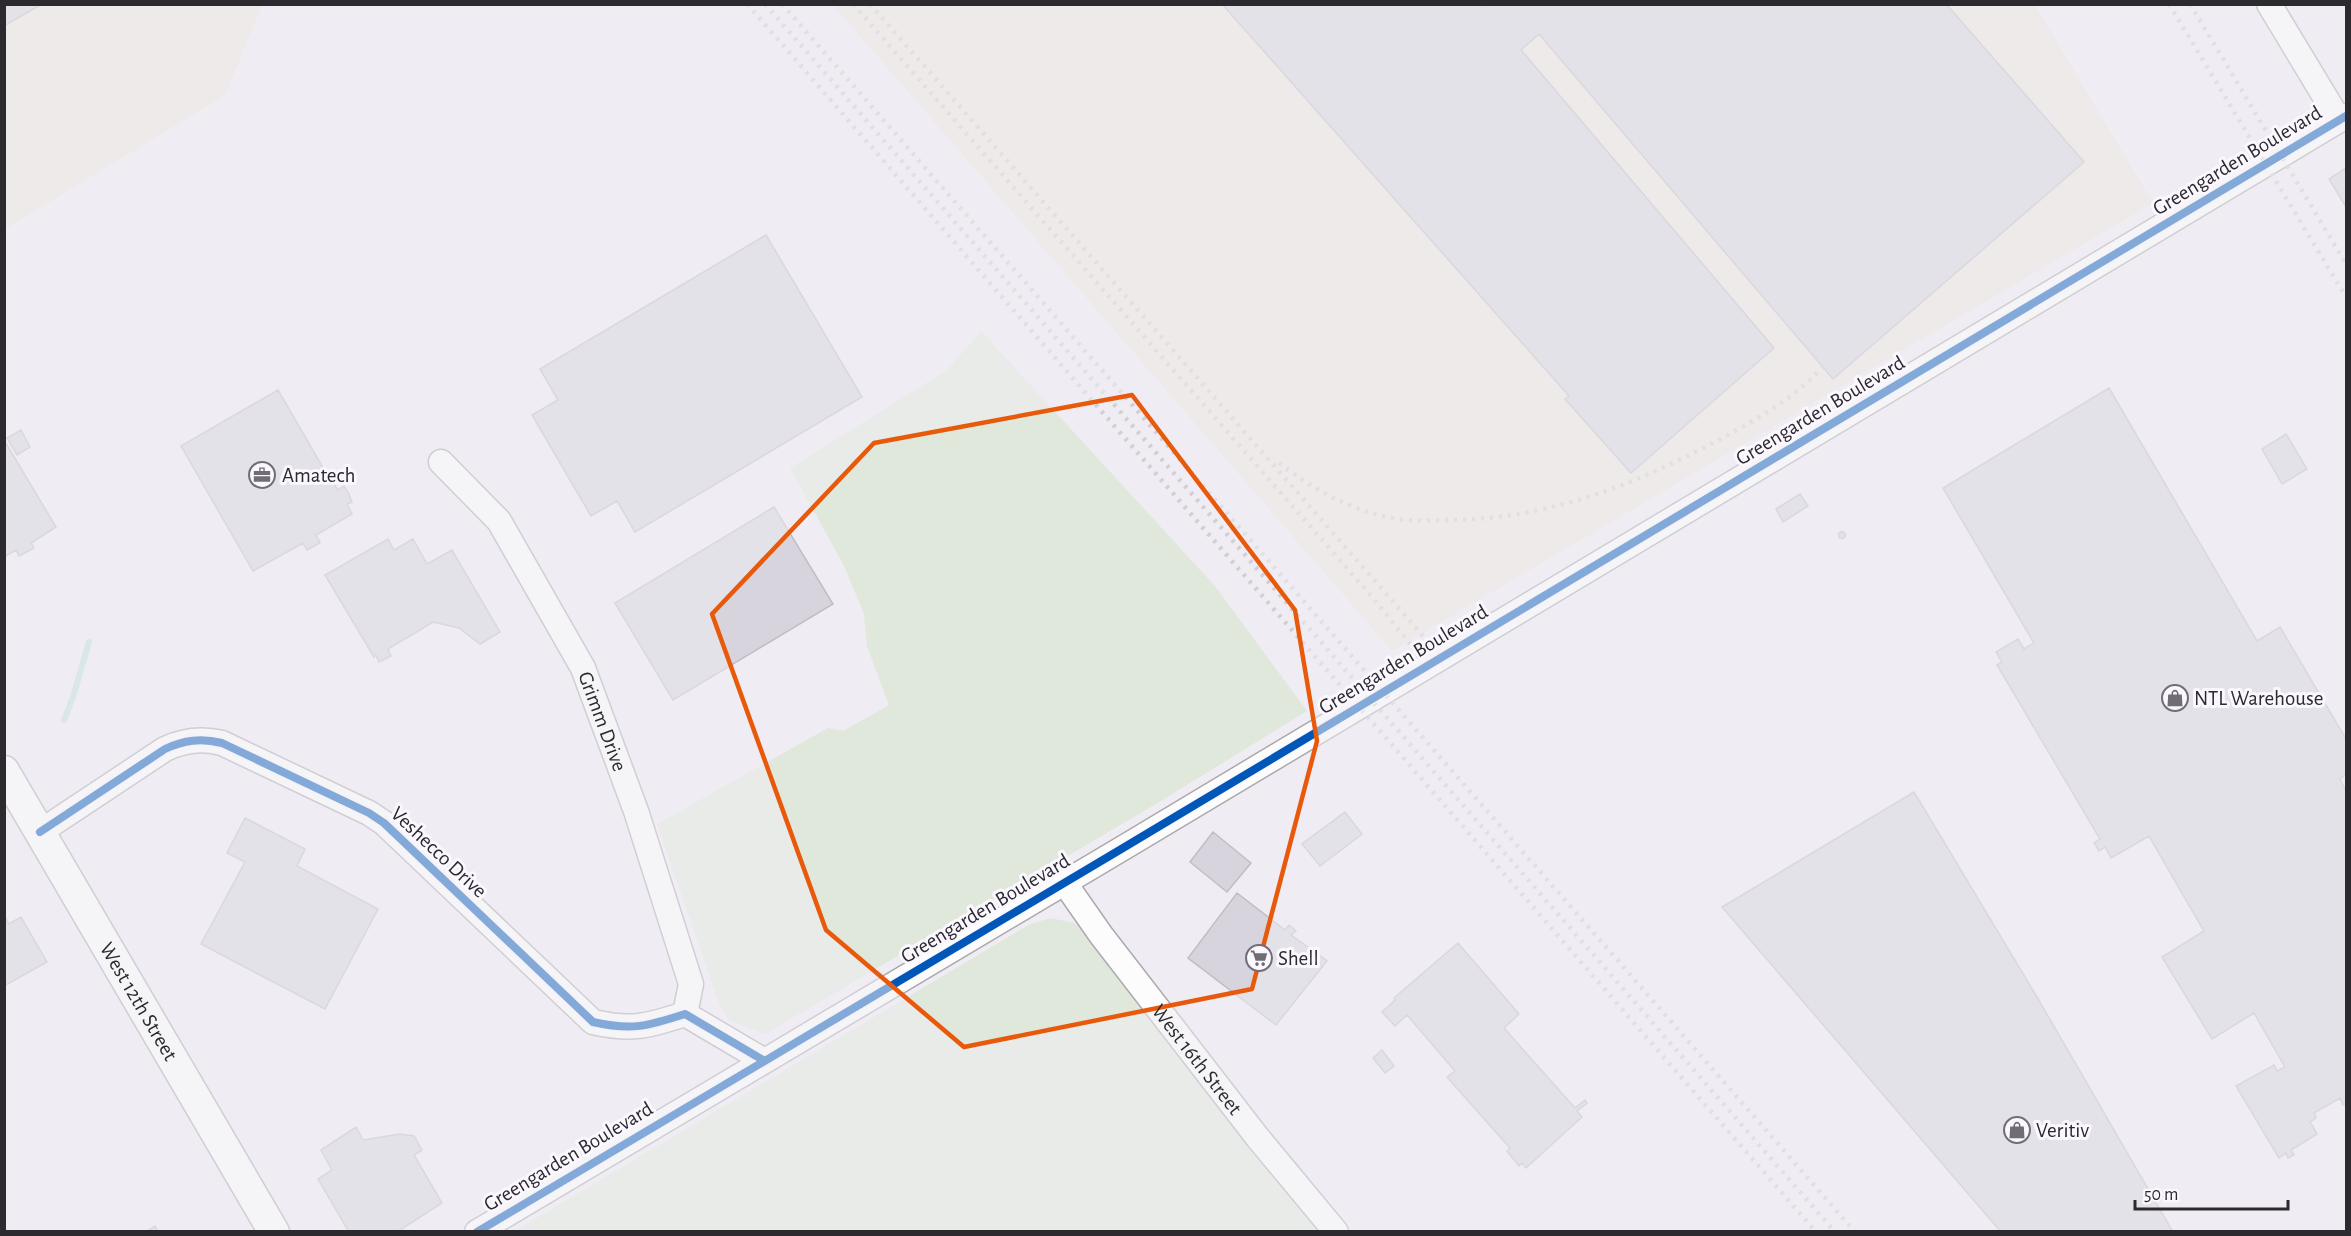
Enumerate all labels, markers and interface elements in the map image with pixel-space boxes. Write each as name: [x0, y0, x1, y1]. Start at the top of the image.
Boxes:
street label: Greengarden Boulevard: [2149, 102, 2325, 219]
street label: Greengarden Boulevard: [1732, 352, 1908, 469]
office icon: Amatech: [247, 460, 277, 490]
place label: Amatech: [282, 465, 356, 486]
street label: Greengarden Boulevard: [1315, 601, 1491, 718]
street label: Grimm Drive: [574, 669, 630, 774]
shop icon: NTL Warehouse: [2160, 683, 2190, 713]
place label: NTL Warehouse: [2194, 688, 2324, 709]
street label: Veshecco Drive: [387, 803, 491, 902]
street label: Greengarden Boulevard: [897, 850, 1073, 967]
street label: West 12th Street: [96, 939, 181, 1065]
supermarket icon: Shell: [1244, 943, 1274, 973]
place label: Shell: [1278, 948, 1319, 969]
street label: West 16th Street: [1148, 1001, 1246, 1119]
street label: Greengarden Boulevard: [480, 1098, 656, 1215]
shop icon: Veritiv: [2002, 1115, 2032, 1145]
place label: Veritiv: [2036, 1120, 2089, 1141]
scale bar: [2135, 1173, 2288, 1211]
text: 50 m: [2144, 1186, 2178, 1204]

